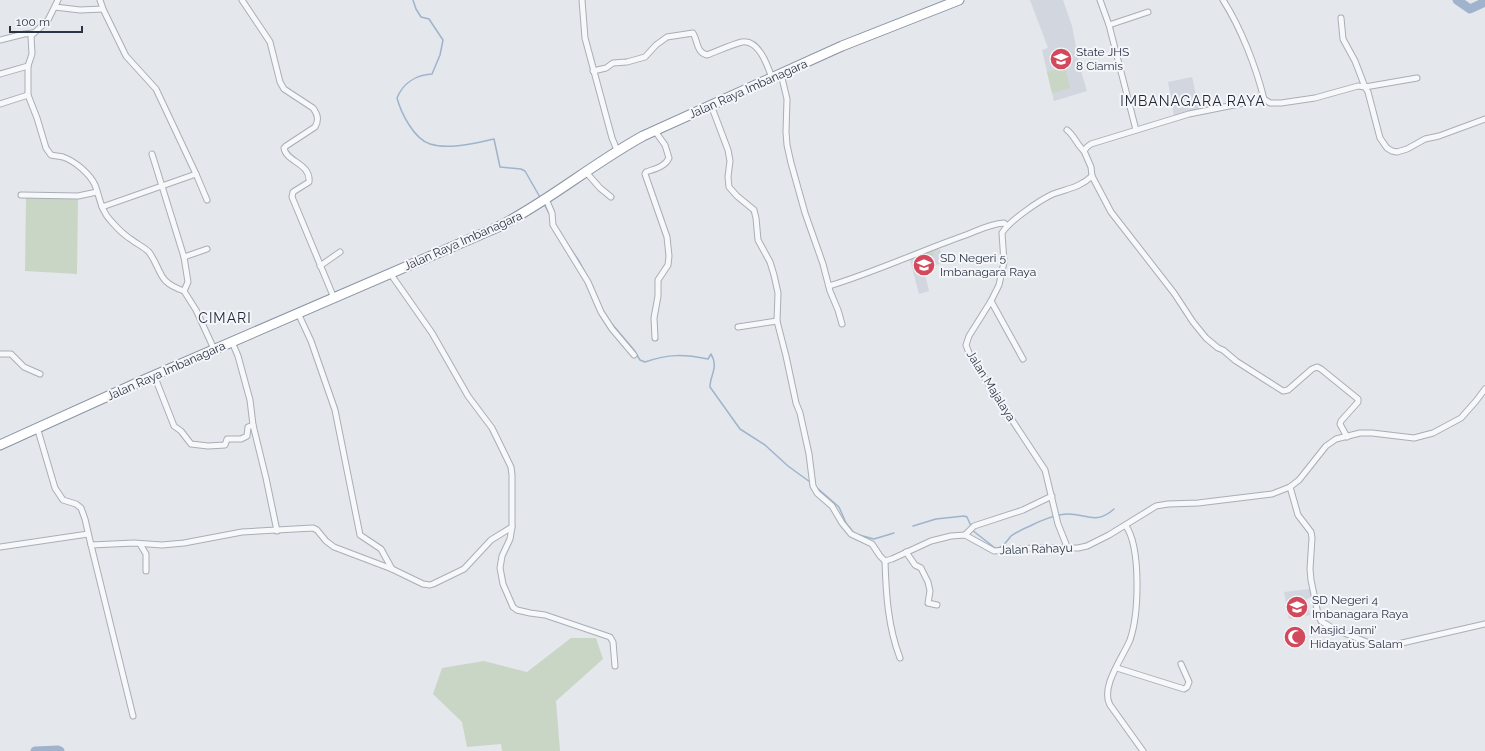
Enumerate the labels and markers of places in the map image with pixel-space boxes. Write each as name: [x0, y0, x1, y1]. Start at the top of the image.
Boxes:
place label: State JHS 8 Ciamis: [1076, 45, 1129, 73]
school or university icon: State JHS 8 Ciamis: [1048, 46, 1074, 72]
place label: SD Negeri 5 Imbanagara Raya: [940, 251, 1036, 279]
school or university icon: SD Negeri 5 Imbanagara Raya: [911, 252, 937, 278]
place label: SD Negeri 4 Imbanagara Raya: [1312, 593, 1408, 621]
school or university icon: SD Negeri 4 Imbanagara Raya: [1284, 594, 1310, 620]
place label: Masjid Jami' Hidayatus Salam: [1310, 623, 1403, 651]
mosque icon: Masjid Jami' Hidayatus Salam: [1282, 624, 1308, 650]

